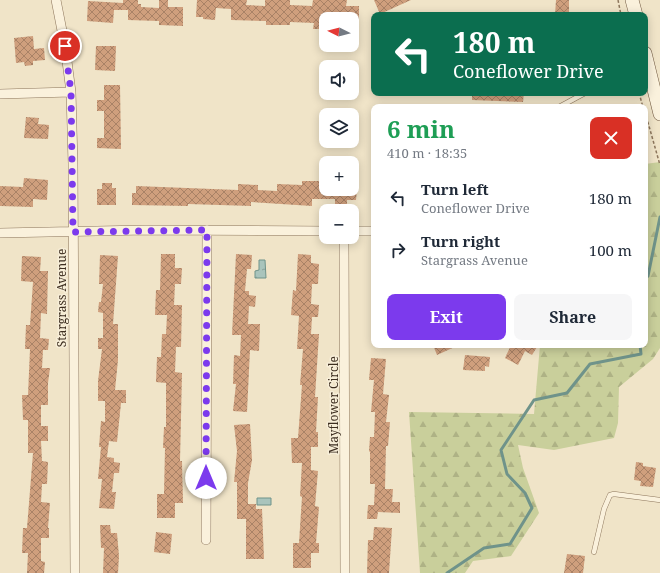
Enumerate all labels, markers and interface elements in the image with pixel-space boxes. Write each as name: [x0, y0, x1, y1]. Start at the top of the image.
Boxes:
north arrow: [319, 12, 359, 52]
map controls: [319, 12, 359, 244]
text: 180 m: [453, 23, 535, 61]
icon: left: [387, 28, 439, 80]
pin: [48, 29, 82, 63]
icon: arrive: [54, 35, 76, 57]
text: Coneflower Drive: [453, 59, 604, 83]
button: sound: [319, 60, 359, 100]
button: layers: [319, 108, 359, 148]
text: 6 min: [387, 112, 455, 145]
button: close: [590, 117, 632, 159]
text: 410 m · 18:35: [387, 144, 467, 162]
button: +: [319, 156, 359, 196]
text: Turn left: [421, 179, 489, 199]
icon: left: [387, 187, 409, 209]
text: 180 m: [589, 188, 632, 208]
text: Coneflower Drive: [421, 199, 530, 217]
button: −: [319, 204, 359, 244]
text: Turn right: [421, 231, 500, 251]
icon: right: [387, 239, 409, 261]
text: 100 m: [589, 240, 632, 260]
street label: Stargrass Avenue: [53, 249, 70, 347]
text: Stargrass Avenue: [421, 251, 528, 269]
button: Exit: [387, 294, 506, 340]
button: Share: [514, 294, 632, 340]
street label: Mayflower Circle: [325, 356, 342, 454]
position arrow: [185, 457, 227, 499]

